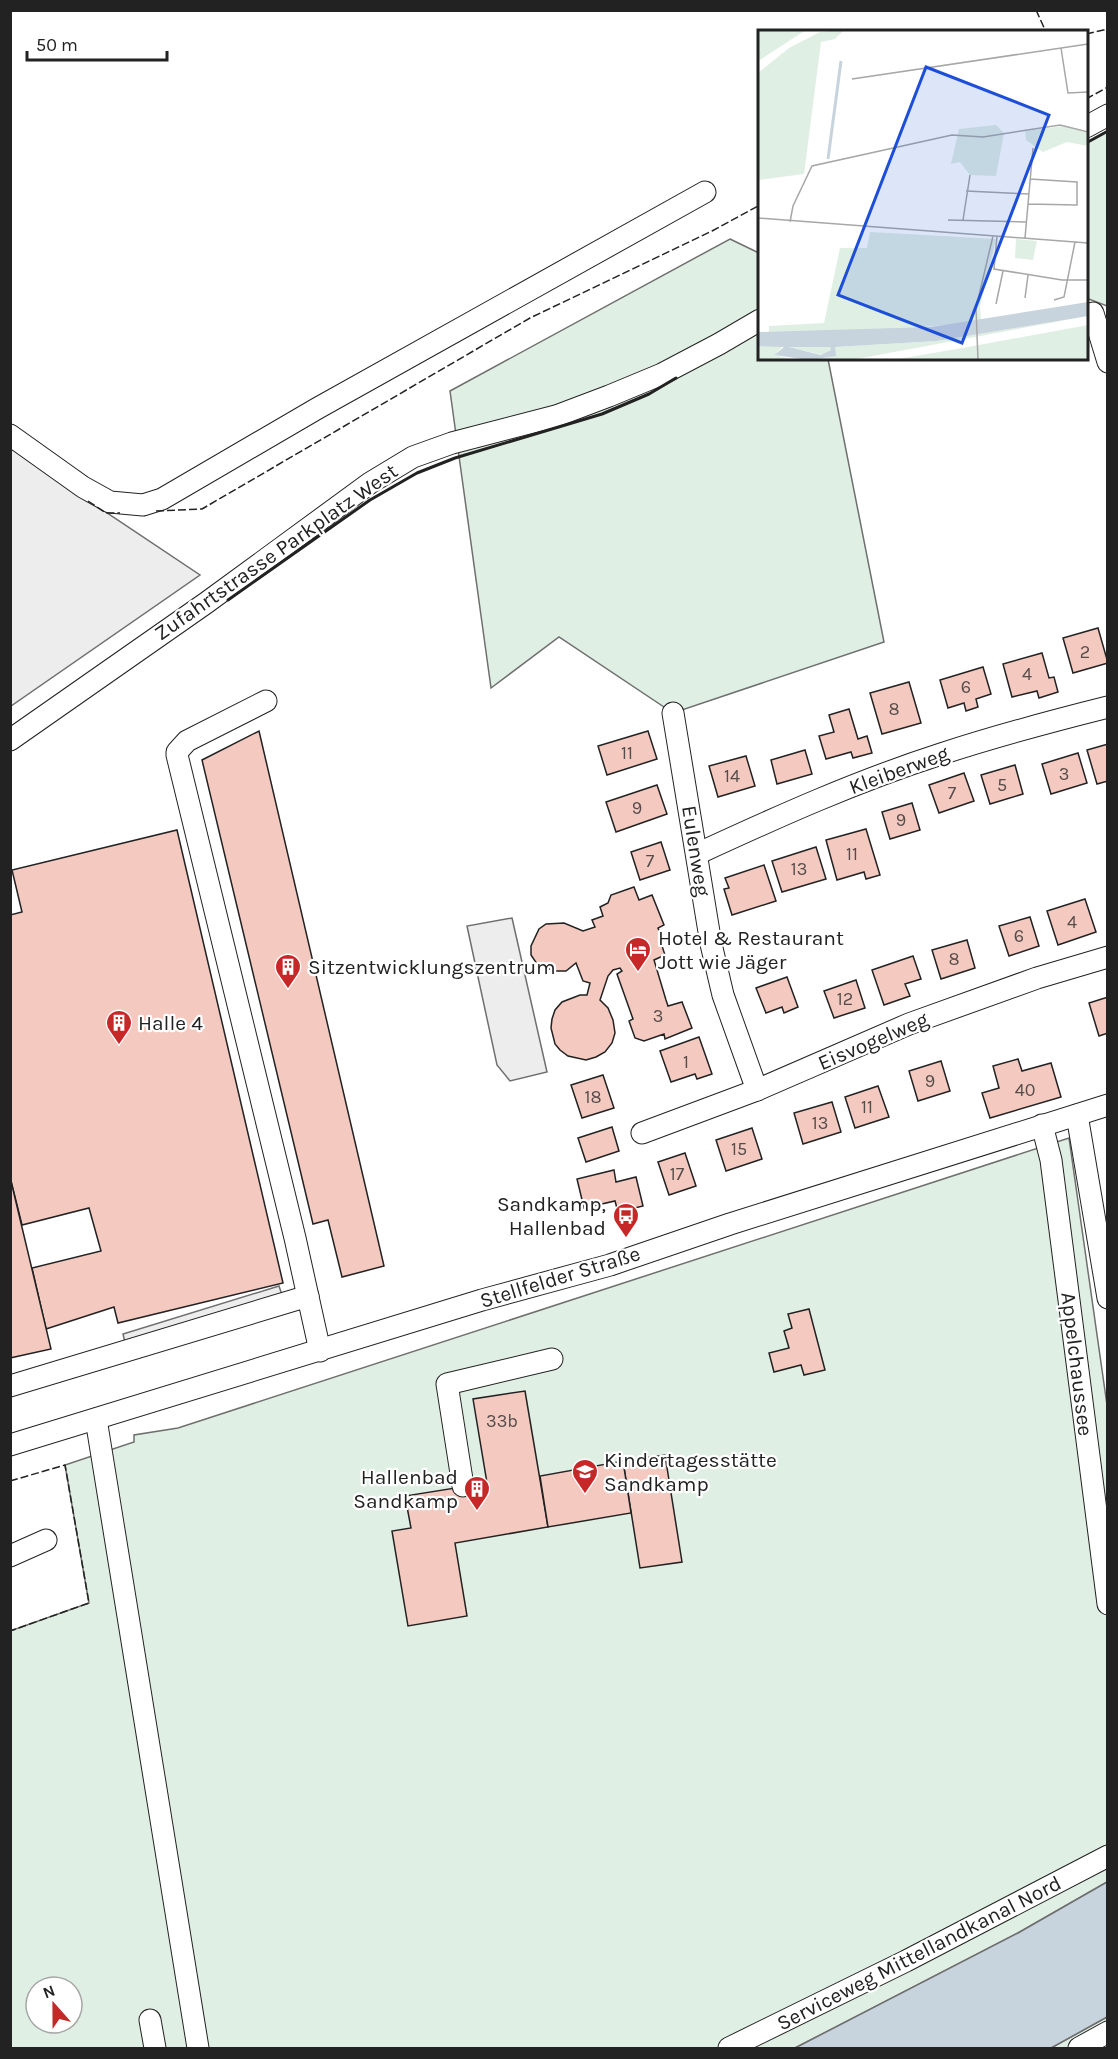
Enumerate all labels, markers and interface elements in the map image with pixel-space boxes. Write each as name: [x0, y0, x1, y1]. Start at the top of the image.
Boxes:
scale bar: [27, 24, 166, 62]
inset map: [758, 30, 1088, 360]
text: 50 m: [36, 34, 78, 56]
street label: Zufahrtstrasse Parkplatz West: [150, 459, 402, 645]
house number: 2: [1080, 641, 1090, 663]
house number: 4: [1022, 663, 1032, 685]
house number: 6: [961, 676, 971, 698]
house number: 8: [888, 698, 900, 720]
street label: Kleiberweg: [846, 741, 952, 799]
house number: 11: [621, 742, 633, 764]
house number: 3: [1059, 763, 1069, 785]
house number: 14: [724, 765, 740, 787]
house number: 5: [997, 774, 1007, 796]
house number: 7: [948, 782, 957, 804]
house number: 9: [632, 797, 642, 819]
street label: Eulenweg: [677, 804, 715, 898]
house number: 9: [896, 809, 906, 831]
house number: 11: [846, 843, 858, 865]
house number: 7: [646, 850, 655, 872]
house number: 13: [791, 858, 807, 880]
house number: 4: [1067, 911, 1077, 933]
house number: 6: [1014, 925, 1024, 947]
place label: Hotel & Restaurant Jott wie Jäger: [658, 926, 844, 974]
hotel icon: Hotel & Restaurant Jott wie Jäger: [623, 935, 653, 973]
house number: 8: [948, 948, 960, 970]
building icon: Sitzentwicklungszentrum: [273, 952, 303, 990]
place label: Sitzentwicklungszentrum: [308, 955, 556, 979]
house number: 12: [837, 988, 853, 1010]
house number: 3: [653, 1005, 663, 1027]
street label: Eisvogelweg: [814, 1007, 932, 1075]
building icon: Halle 4: [104, 1008, 134, 1046]
place label: Halle 4: [138, 1011, 203, 1035]
house number: 1: [683, 1051, 689, 1073]
house number: 9: [925, 1070, 935, 1092]
house number: 40: [1015, 1079, 1035, 1101]
house number: 18: [584, 1086, 602, 1108]
house number: 11: [861, 1096, 873, 1118]
house number: 13: [812, 1112, 828, 1134]
house number: 15: [731, 1138, 747, 1160]
house number: 17: [670, 1163, 685, 1185]
place label: Sandkamp, Hallenbad: [497, 1192, 606, 1240]
bus stop icon: Sandkamp, Hallenbad: [611, 1201, 641, 1239]
street label: Stellfelder Straße: [477, 1241, 643, 1313]
street label: Appelchaussee: [1056, 1291, 1098, 1437]
house number: 33b: [486, 1410, 518, 1432]
place label: Kindertagesstätte Sandkamp: [604, 1448, 777, 1496]
school or university icon: Kindertagesstätte Sandkamp: [570, 1457, 600, 1495]
place label: Hallenbad Sandkamp: [353, 1465, 458, 1513]
building icon: Hallenbad Sandkamp: [462, 1474, 492, 1512]
street label: Serviceweg Mittellandkanal Nord: [773, 1871, 1065, 2035]
north arrow: [24, 1975, 84, 2035]
text: N: [40, 1981, 58, 2002]

